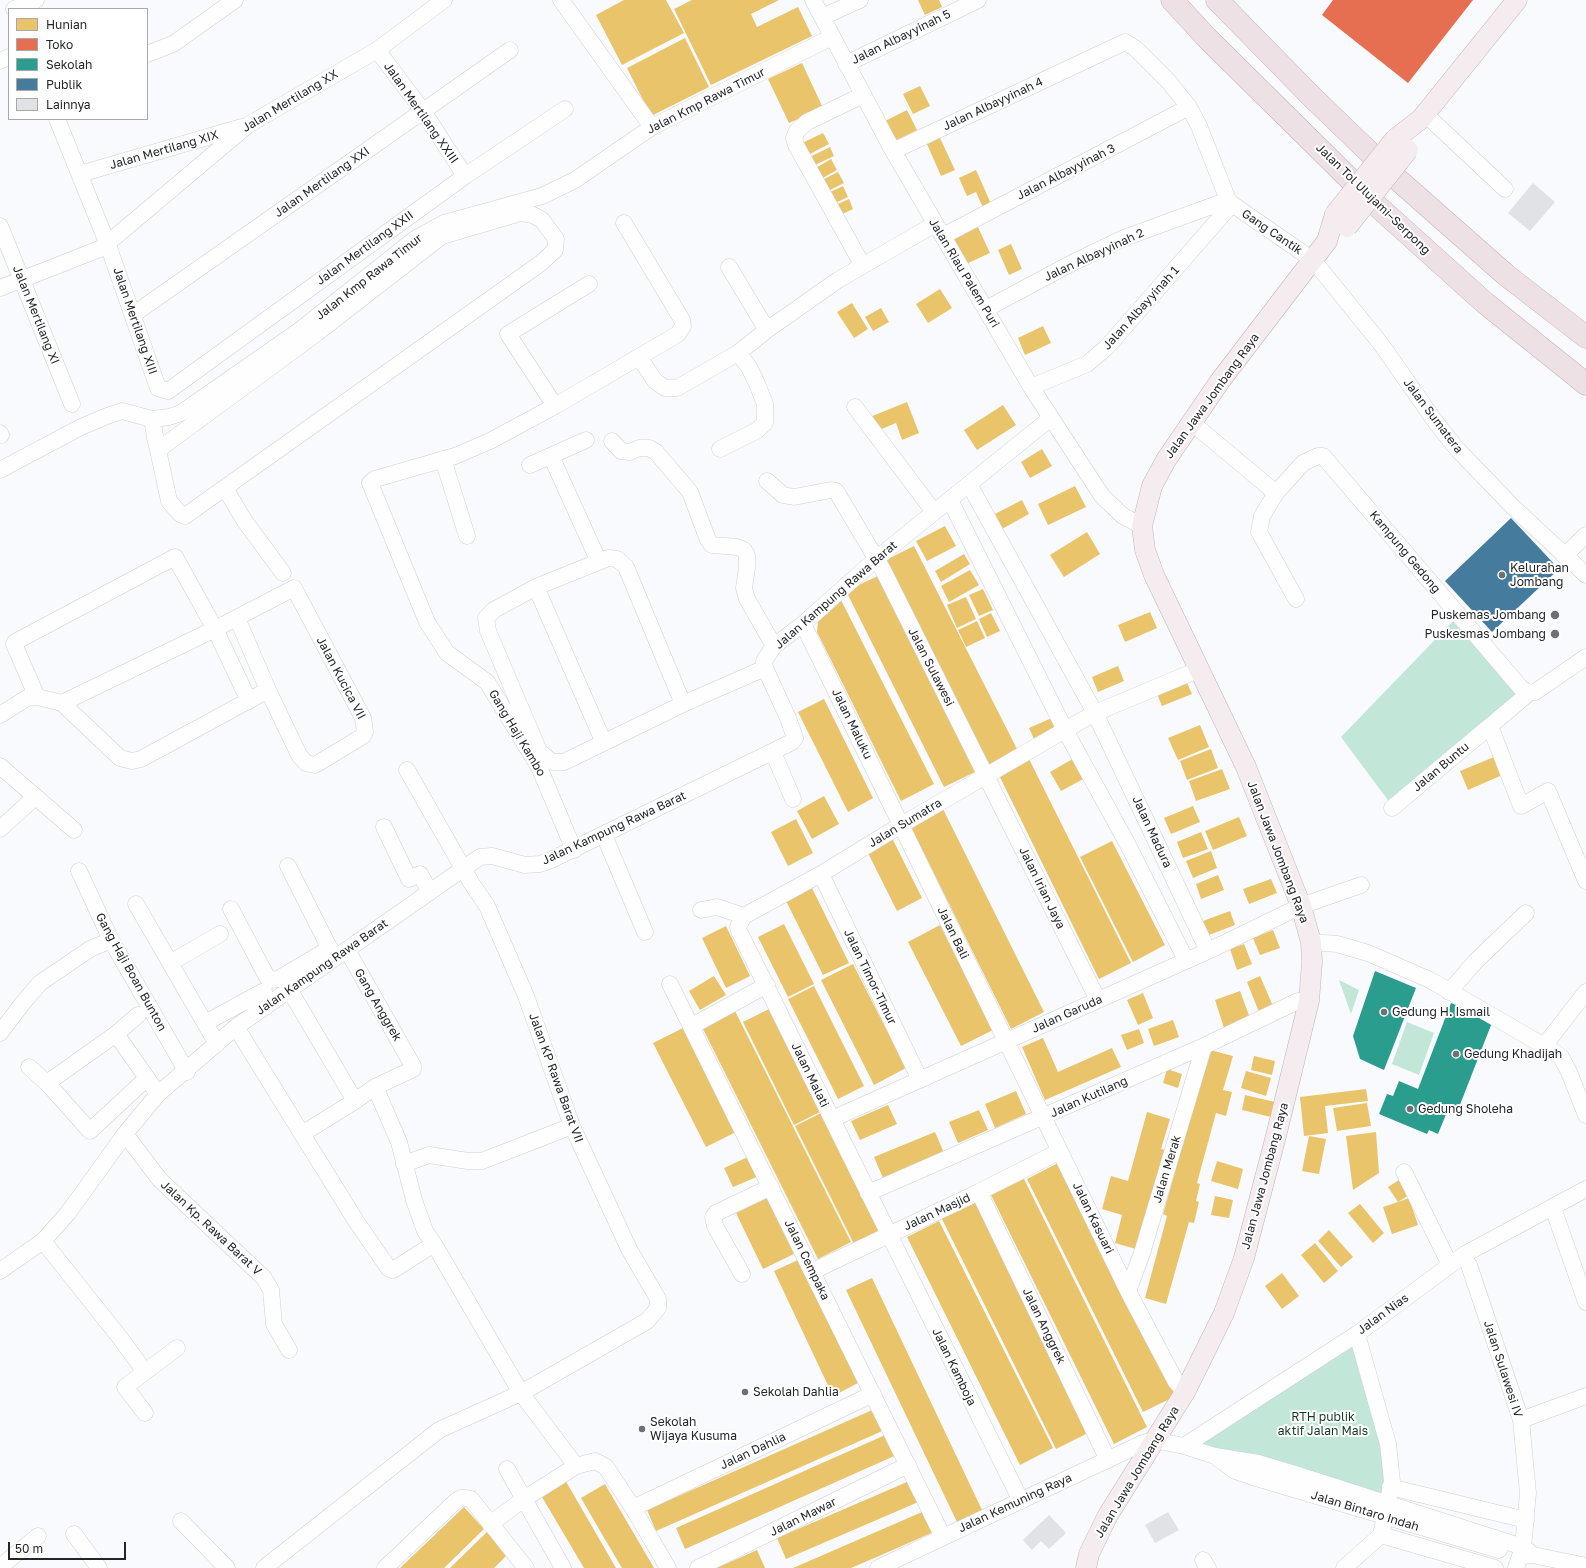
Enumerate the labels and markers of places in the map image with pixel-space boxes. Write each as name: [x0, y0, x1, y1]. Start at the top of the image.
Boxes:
place label: Kelurahan Jombang: [1510, 561, 1569, 589]
marker: Kelurahan Jombang: [1497, 570, 1507, 580]
place label: Puskemas Jombang: [1431, 608, 1546, 622]
marker: Puskemas Jombang: [1549, 609, 1561, 621]
place label: Puskesmas Jombang: [1425, 627, 1546, 641]
marker: Puskesmas Jombang: [1549, 628, 1561, 640]
place label: Gedung H. Ismail: [1392, 1005, 1490, 1019]
marker: Gedung H. Ismail: [1379, 1007, 1389, 1017]
place label: Gedung Khadijah: [1464, 1047, 1562, 1061]
marker: Gedung Khadijah: [1451, 1049, 1461, 1059]
place label: Gedung Sholeha: [1418, 1102, 1513, 1116]
marker: Gedung Sholeha: [1405, 1104, 1415, 1114]
place label: Sekolah Dahlia: [753, 1385, 839, 1399]
marker: Sekolah Dahlia: [740, 1387, 750, 1397]
place label: Sekolah Wijaya Kusuma: [650, 1415, 737, 1443]
marker: Sekolah Wijaya Kusuma: [637, 1424, 647, 1434]

